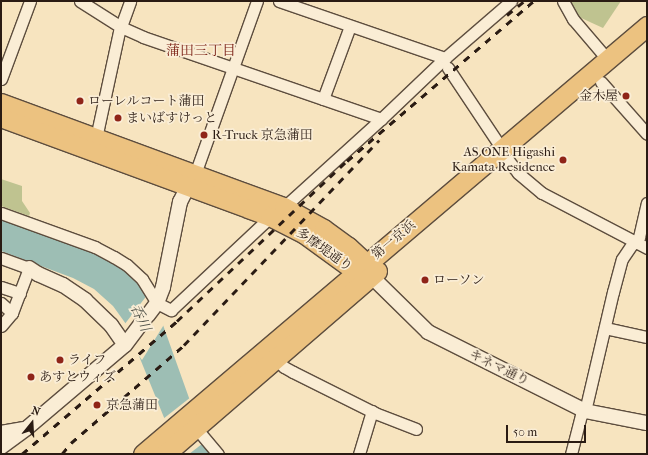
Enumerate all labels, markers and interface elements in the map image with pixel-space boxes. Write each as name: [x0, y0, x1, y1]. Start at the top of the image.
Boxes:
district label: 蒲田三丁目: [166, 43, 236, 59]
place label: 金木屋: [579, 88, 618, 104]
marker: 金木屋: [621, 91, 631, 101]
place label: ローレルコート蒲田: [88, 93, 205, 109]
marker: ローレルコート蒲田: [75, 96, 85, 106]
place label: まいばすけっと: [126, 110, 217, 126]
marker: まいばすけっと: [113, 113, 123, 123]
place label: R-Truck 京急蒲田: [212, 127, 313, 143]
marker: R-Truck 京急蒲田: [199, 130, 209, 140]
place label: AS ONE Higashi Kamata Residence: [452, 145, 555, 176]
marker: AS ONE Higashi Kamata Residence: [558, 155, 568, 165]
street label: 第一京浜: [369, 217, 419, 263]
street label: 多摩堤通り: [293, 225, 355, 275]
place label: ローソン: [433, 272, 485, 288]
marker: ローソン: [420, 275, 430, 285]
water label: 呑川: [126, 302, 154, 334]
street label: キネマ通り: [466, 347, 532, 389]
place label: ライフ: [68, 352, 107, 368]
marker: ライフ: [55, 355, 65, 365]
place label: あすとウィズ: [39, 369, 117, 385]
marker: あすとウィズ: [26, 372, 36, 382]
place label: 京急蒲田: [106, 397, 158, 413]
marker: 京急蒲田: [91, 399, 103, 411]
north arrow: [12, 403, 52, 443]
text: N: [30, 404, 42, 419]
scale bar: [508, 417, 588, 443]
text: 50 m: [513, 425, 537, 439]

